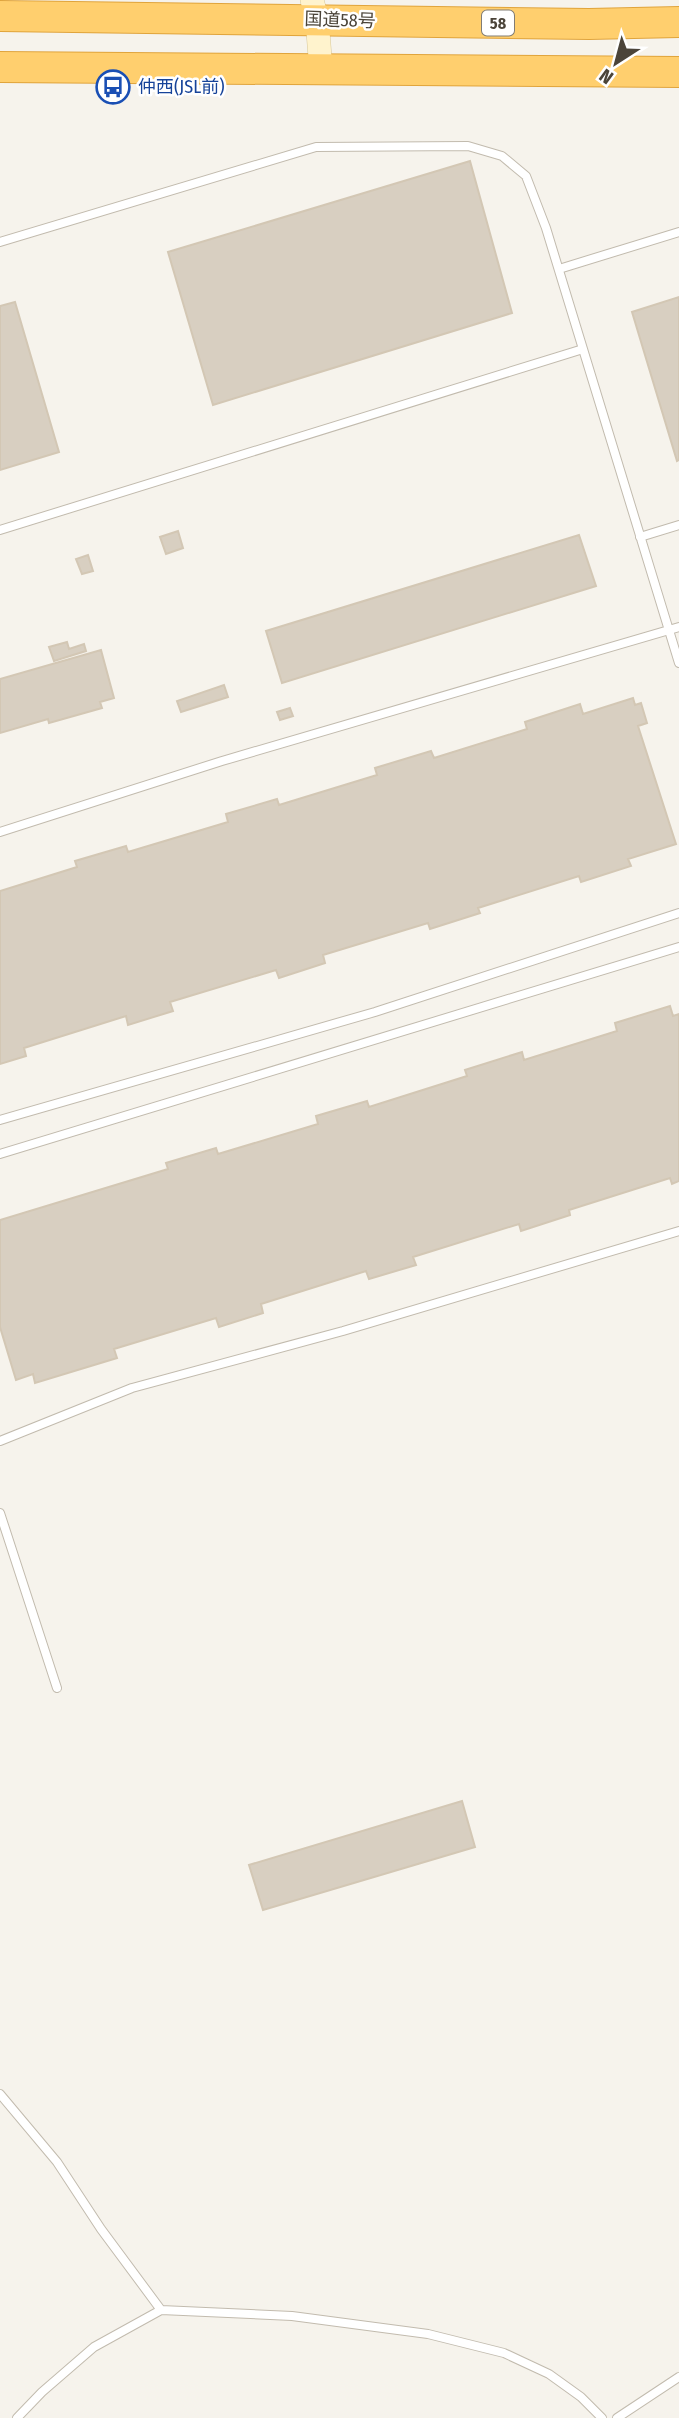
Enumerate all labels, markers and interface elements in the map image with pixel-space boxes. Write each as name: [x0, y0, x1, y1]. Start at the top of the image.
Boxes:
street label: 国道58号: [304, 8, 376, 32]
road number: 58: [482, 10, 514, 36]
north arrow: [581, 28, 651, 98]
text: N: [595, 64, 618, 89]
bus stop icon: 仲西(JSL前): [94, 68, 132, 106]
place label: 仲西(JSL前): [138, 76, 224, 98]

